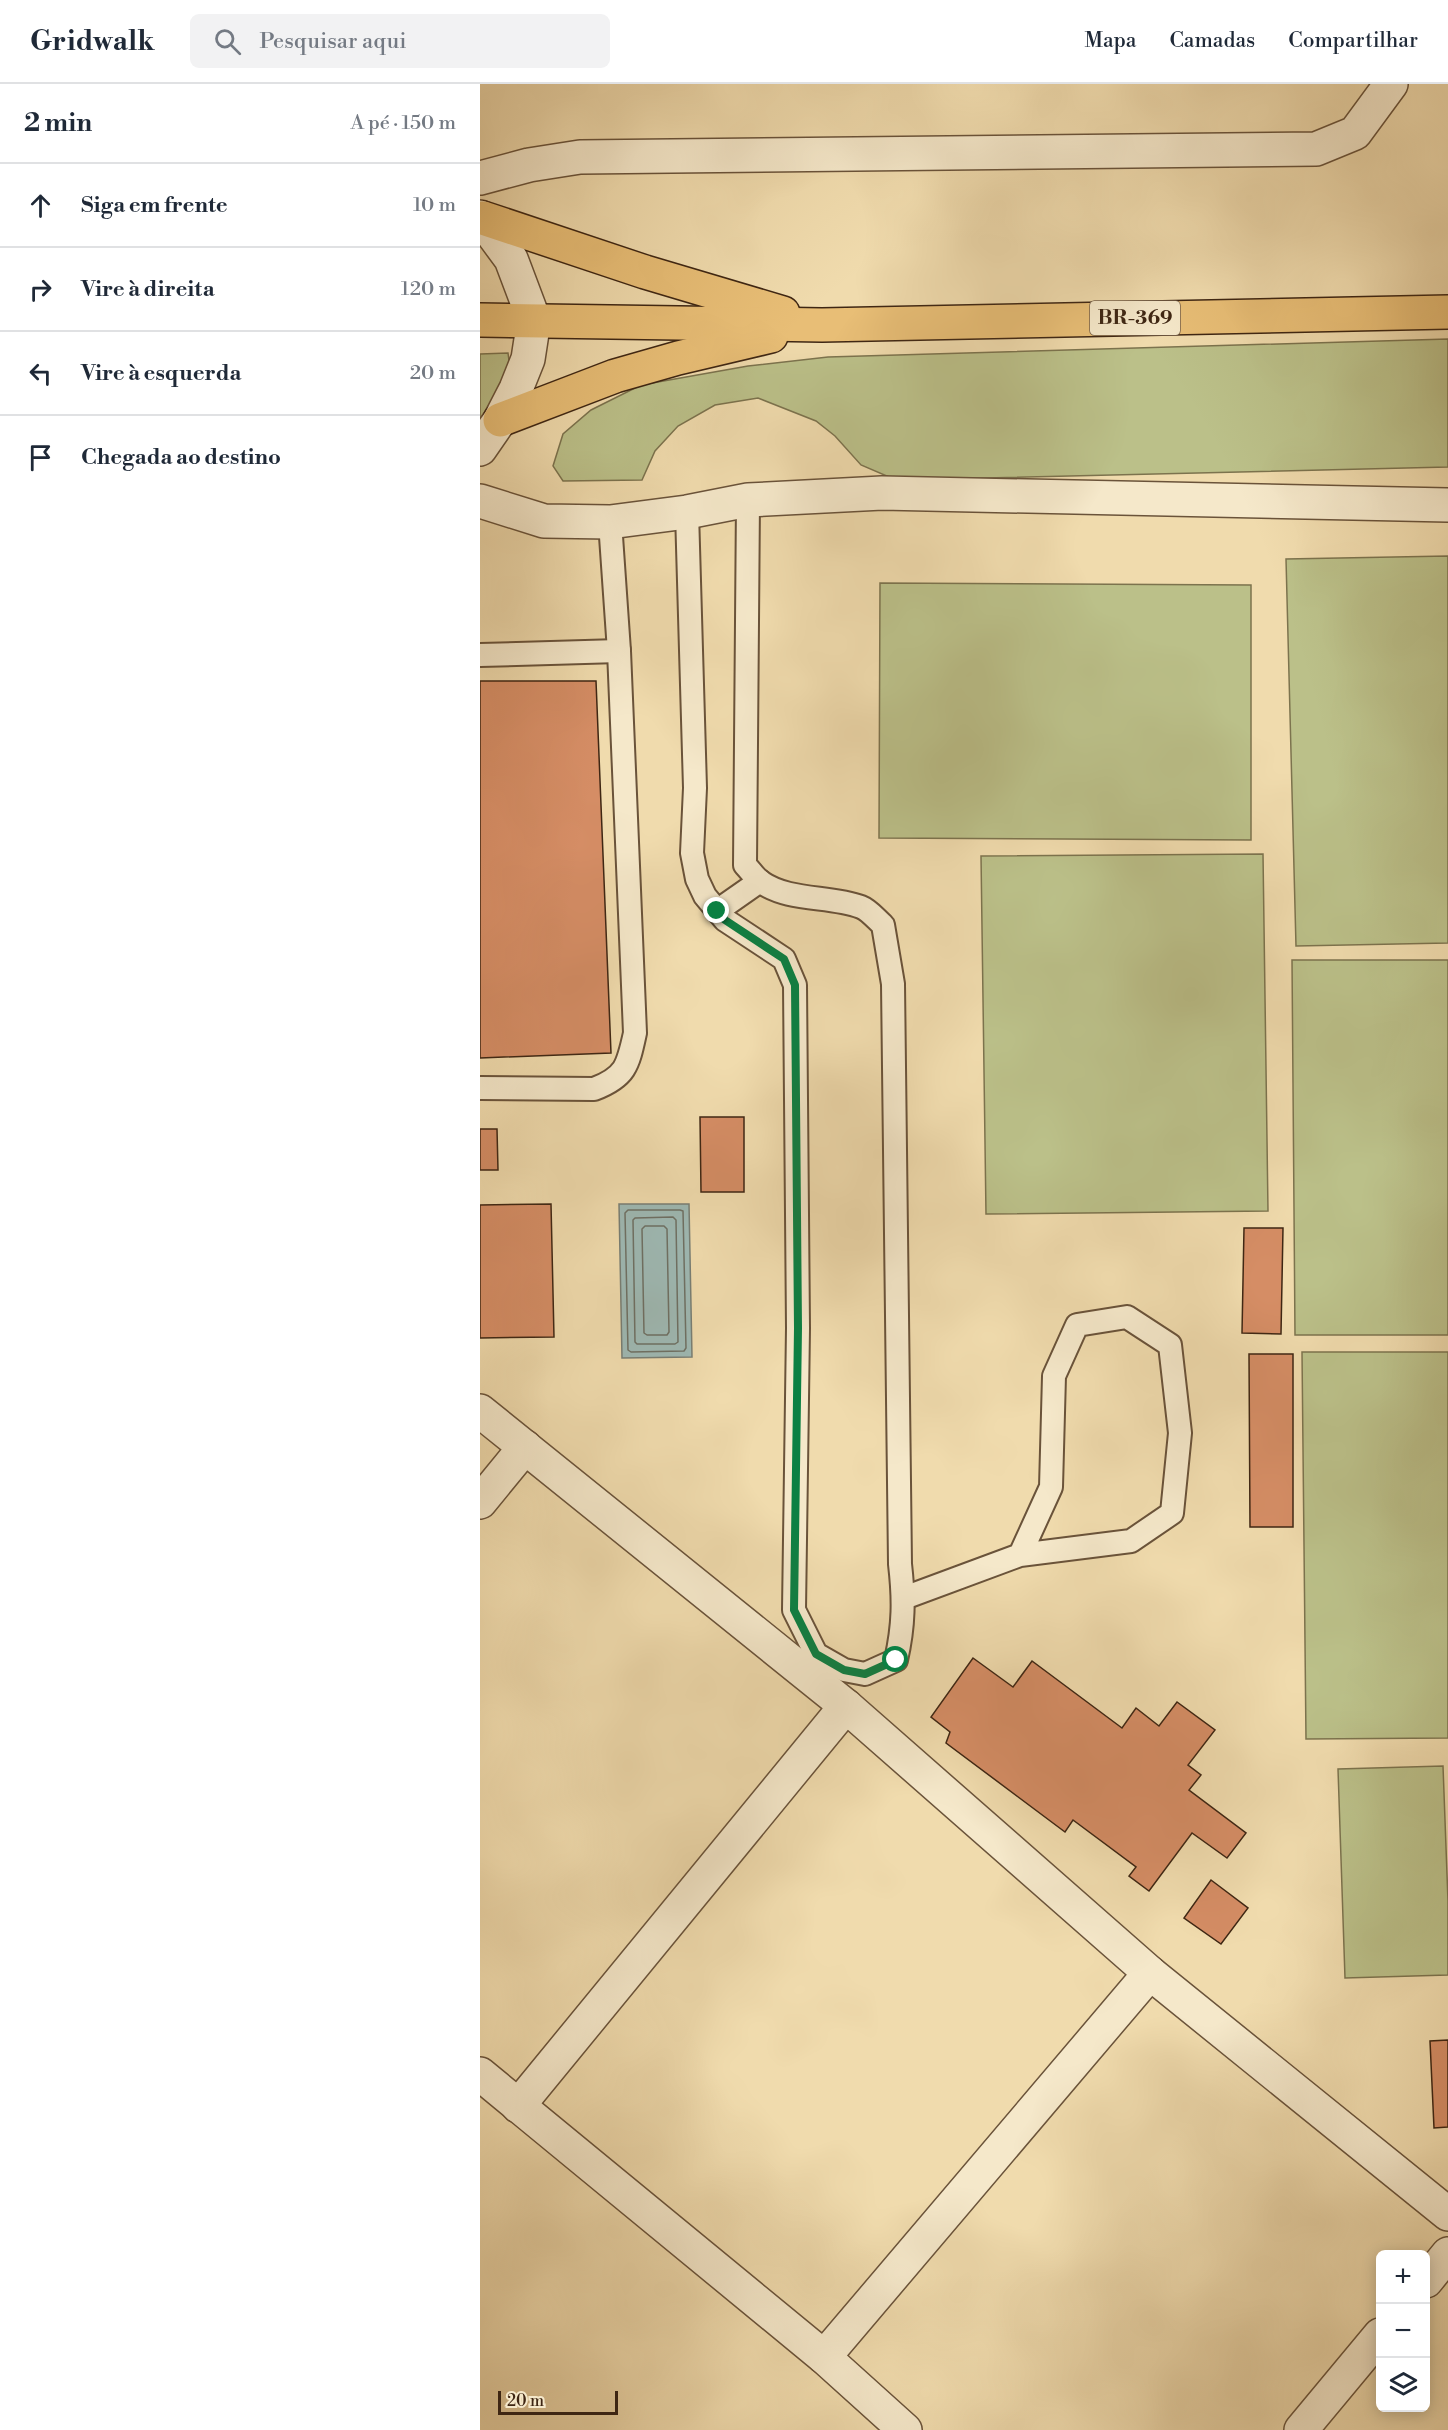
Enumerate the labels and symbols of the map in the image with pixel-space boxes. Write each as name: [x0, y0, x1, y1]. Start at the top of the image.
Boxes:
road number: BR-369: [1090, 301, 1180, 335]
route end: [703, 897, 729, 923]
route start: [882, 1646, 908, 1672]
scale bar: [498, 2388, 618, 2416]

